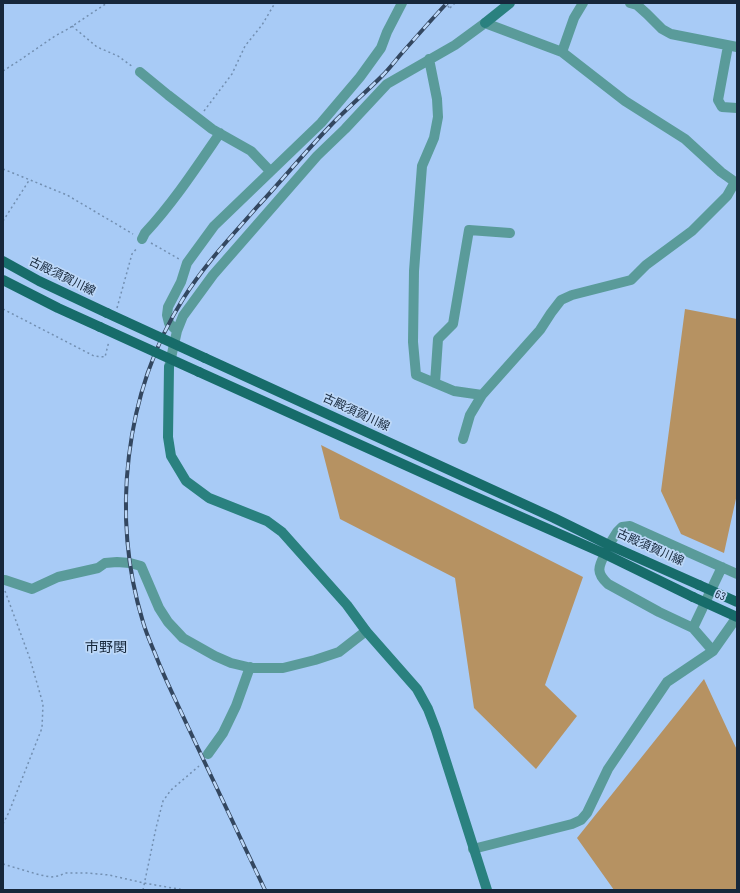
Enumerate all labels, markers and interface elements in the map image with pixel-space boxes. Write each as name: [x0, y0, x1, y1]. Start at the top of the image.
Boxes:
street label: 古殿須賀川線: [26, 255, 98, 299]
street label: 古殿須賀川線: [320, 391, 392, 435]
street label: 古殿須賀川線: [614, 527, 686, 569]
street label: 63: [712, 587, 728, 605]
district label: 市野関: [85, 640, 127, 656]

